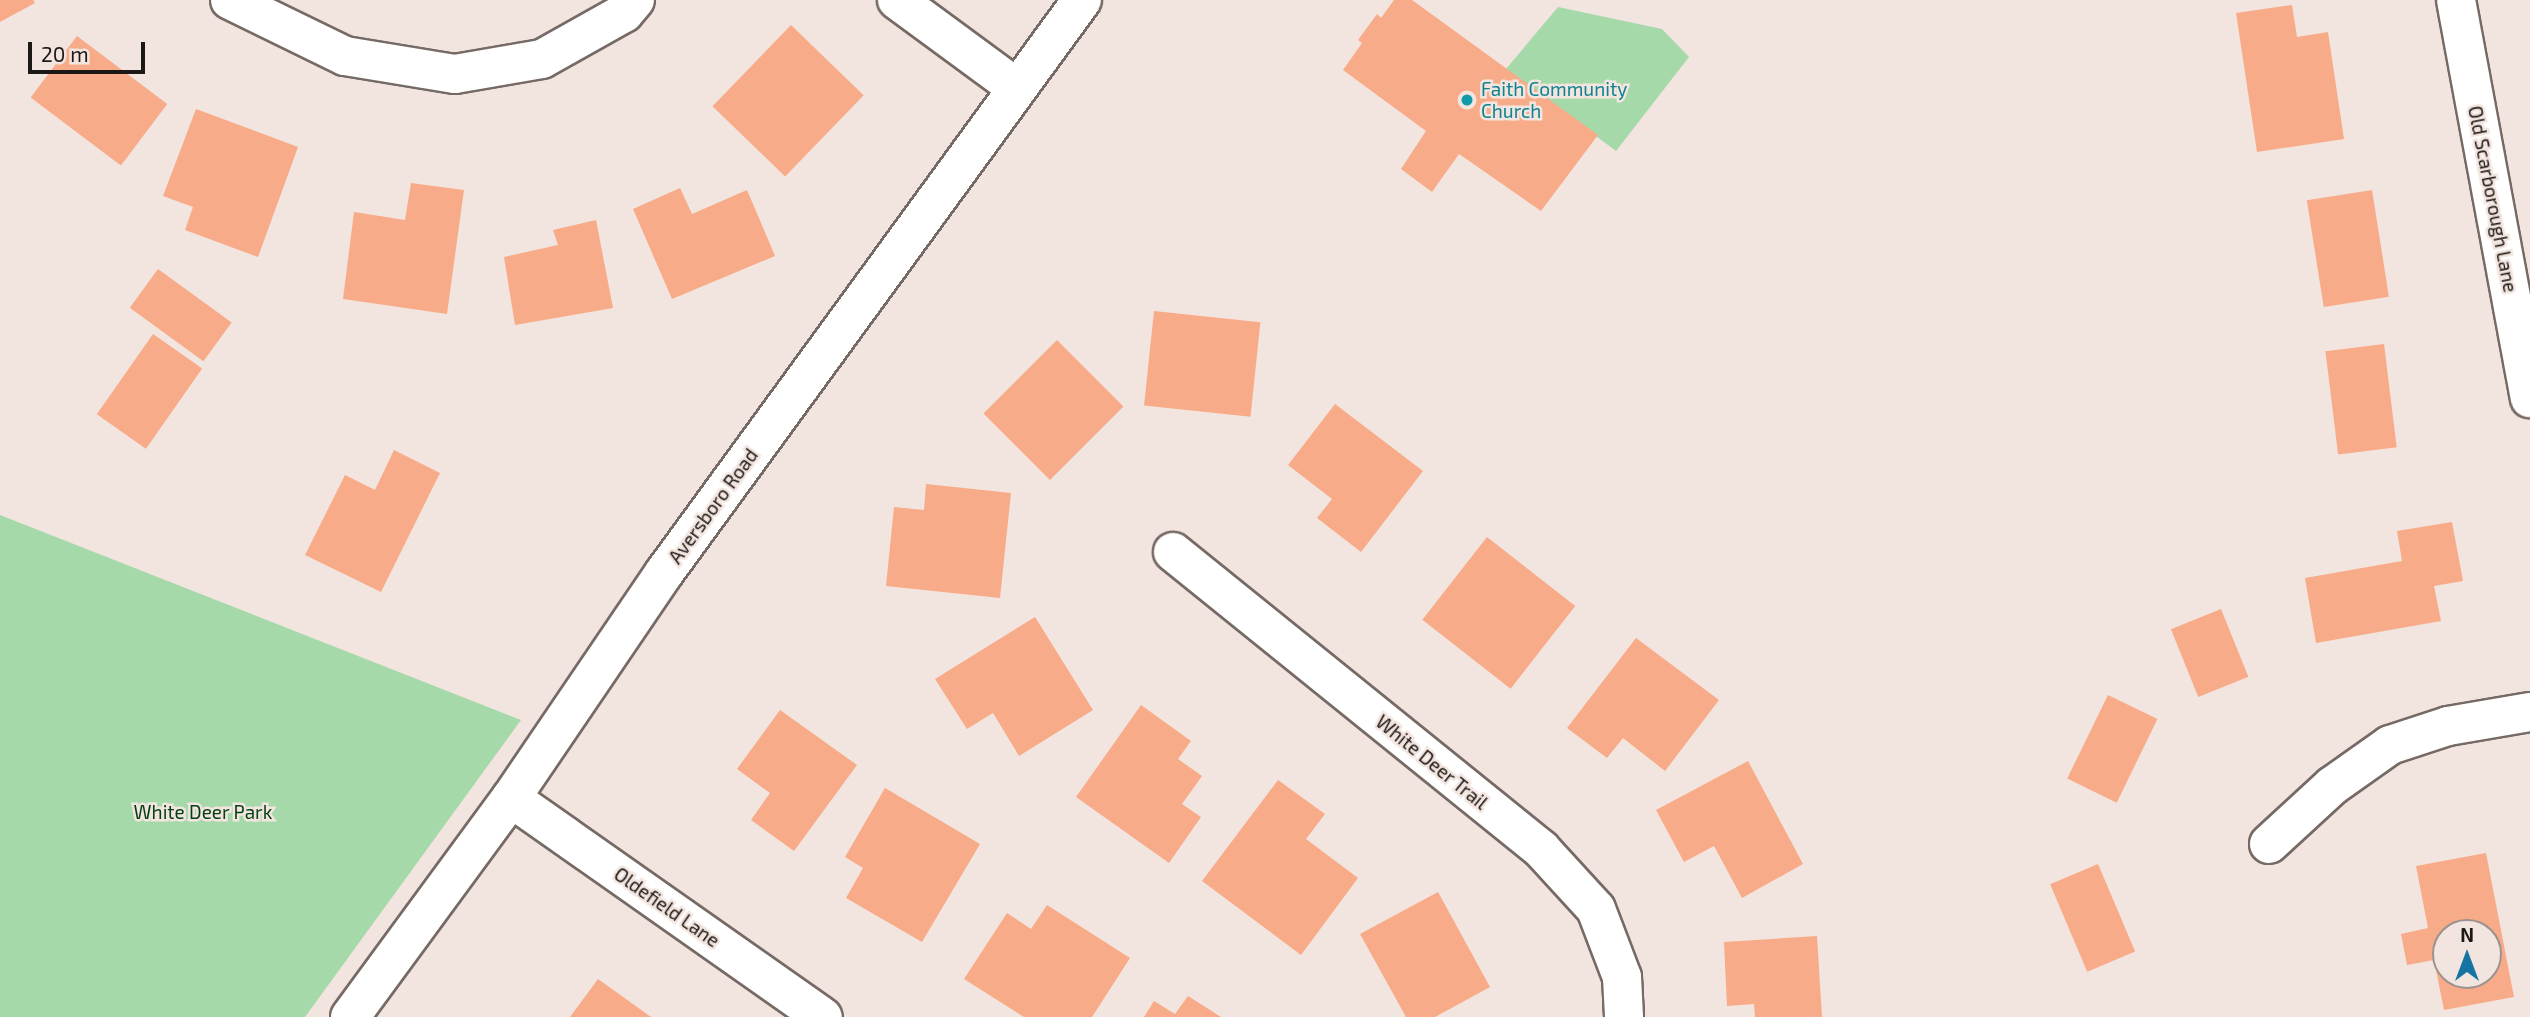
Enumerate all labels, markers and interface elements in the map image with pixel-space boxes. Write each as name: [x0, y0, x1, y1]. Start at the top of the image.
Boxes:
scale bar: [32, 28, 149, 72]
text: 20 m: [41, 41, 89, 66]
place label: Faith Community Church: [1481, 78, 1627, 122]
marker: Faith Community Church: [1459, 92, 1475, 108]
street label: Old Scarborough Lane: [2464, 104, 2522, 294]
street label: Aversboro Road: [664, 444, 762, 568]
street label: White Deer Trail: [1371, 710, 1493, 814]
park label: White Deer Park: [133, 801, 273, 823]
street label: Oldefield Lane: [610, 862, 724, 952]
north arrow: [2432, 919, 2502, 989]
text: N: [2460, 923, 2474, 946]

